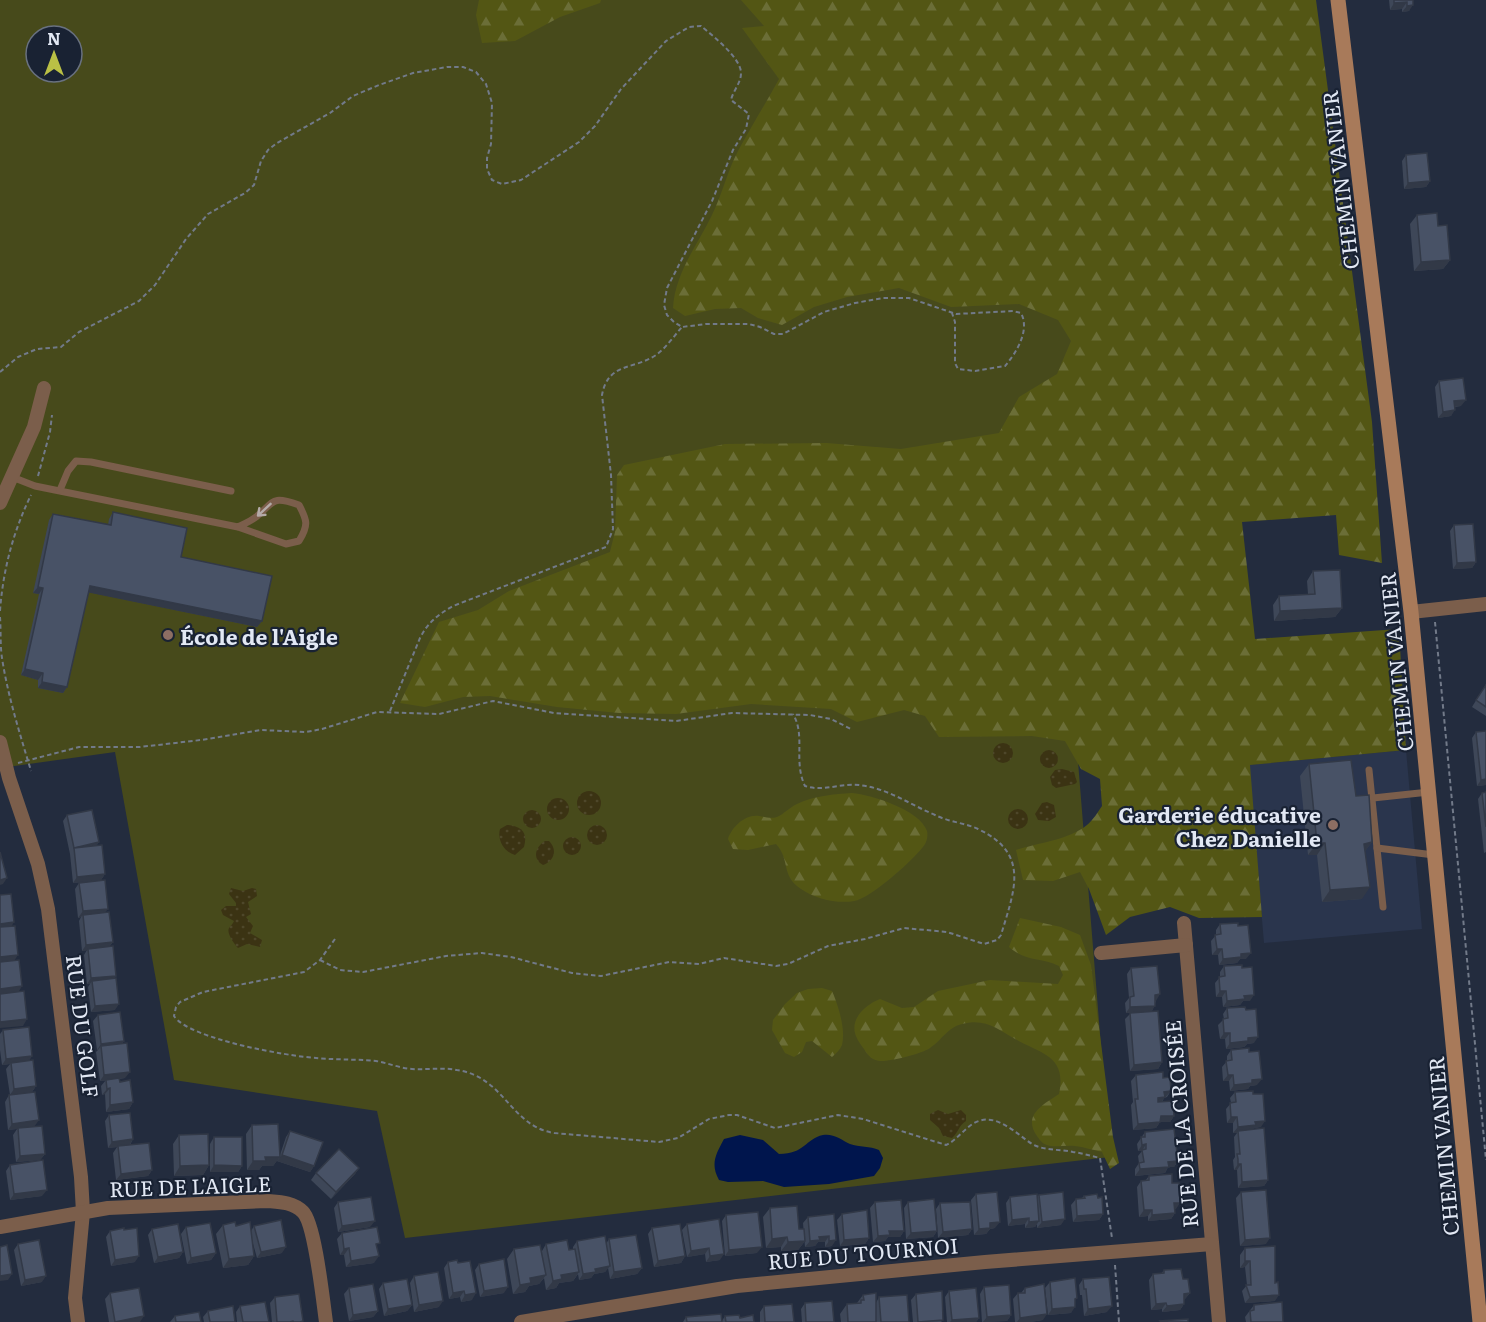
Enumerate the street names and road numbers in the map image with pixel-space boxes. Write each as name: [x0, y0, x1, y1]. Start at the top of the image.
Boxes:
street label: CHEMIN VANIER: [1313, 89, 1365, 271]
street label: CHEMIN VANIER: [1370, 571, 1420, 753]
street label: RUE DU GOLF: [60, 953, 108, 1099]
street label: RUE DE LA CROISÉE: [1155, 1019, 1205, 1229]
street label: CHEMIN VANIER: [1419, 1055, 1465, 1237]
street label: RUE DE L'AIGLE: [109, 1167, 271, 1203]
street label: RUE DU TOURNOI: [766, 1228, 960, 1276]

